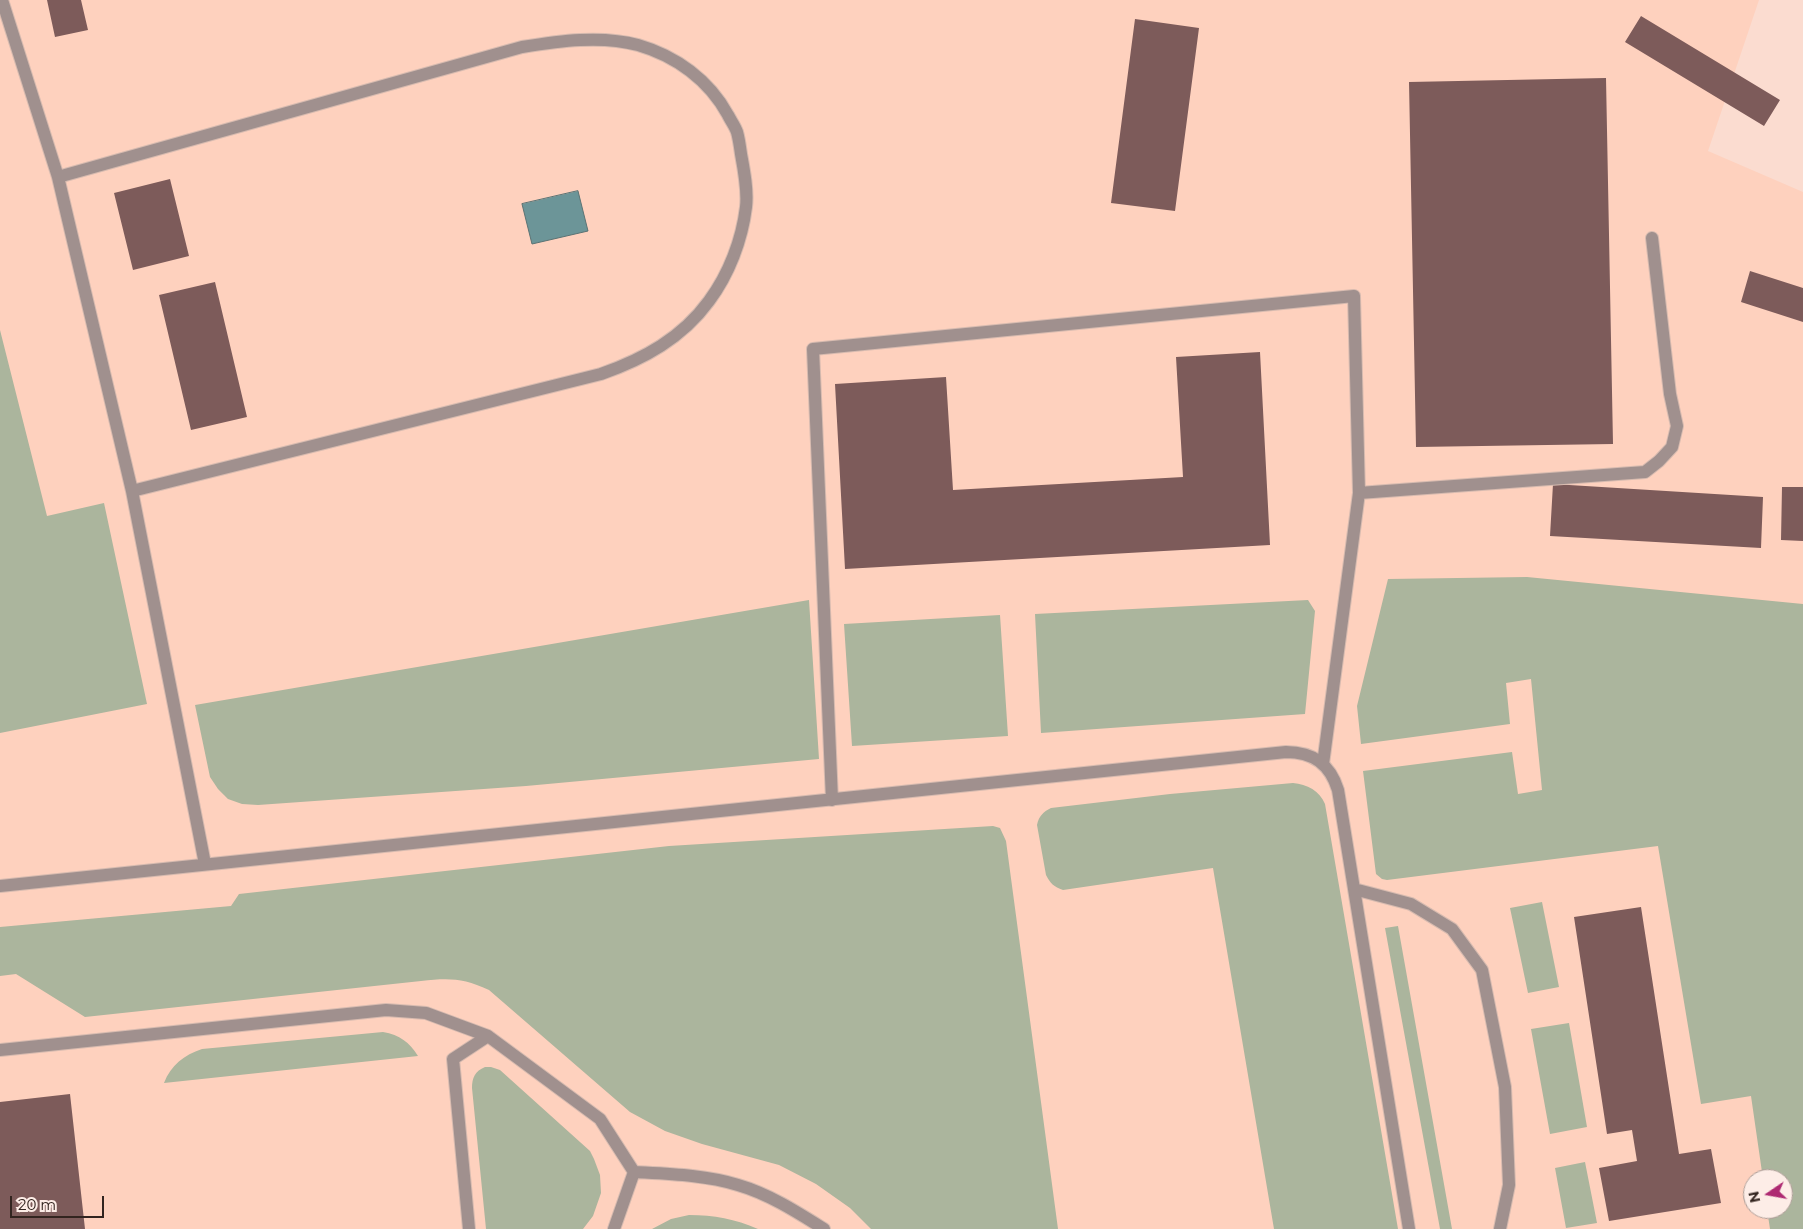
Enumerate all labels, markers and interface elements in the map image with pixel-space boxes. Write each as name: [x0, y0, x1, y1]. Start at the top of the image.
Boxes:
north arrow: [1743, 1169, 1793, 1219]
scale bar: [12, 1186, 106, 1218]
text: N: [1744, 1190, 1764, 1204]
text: 20 m: [18, 1195, 56, 1214]

